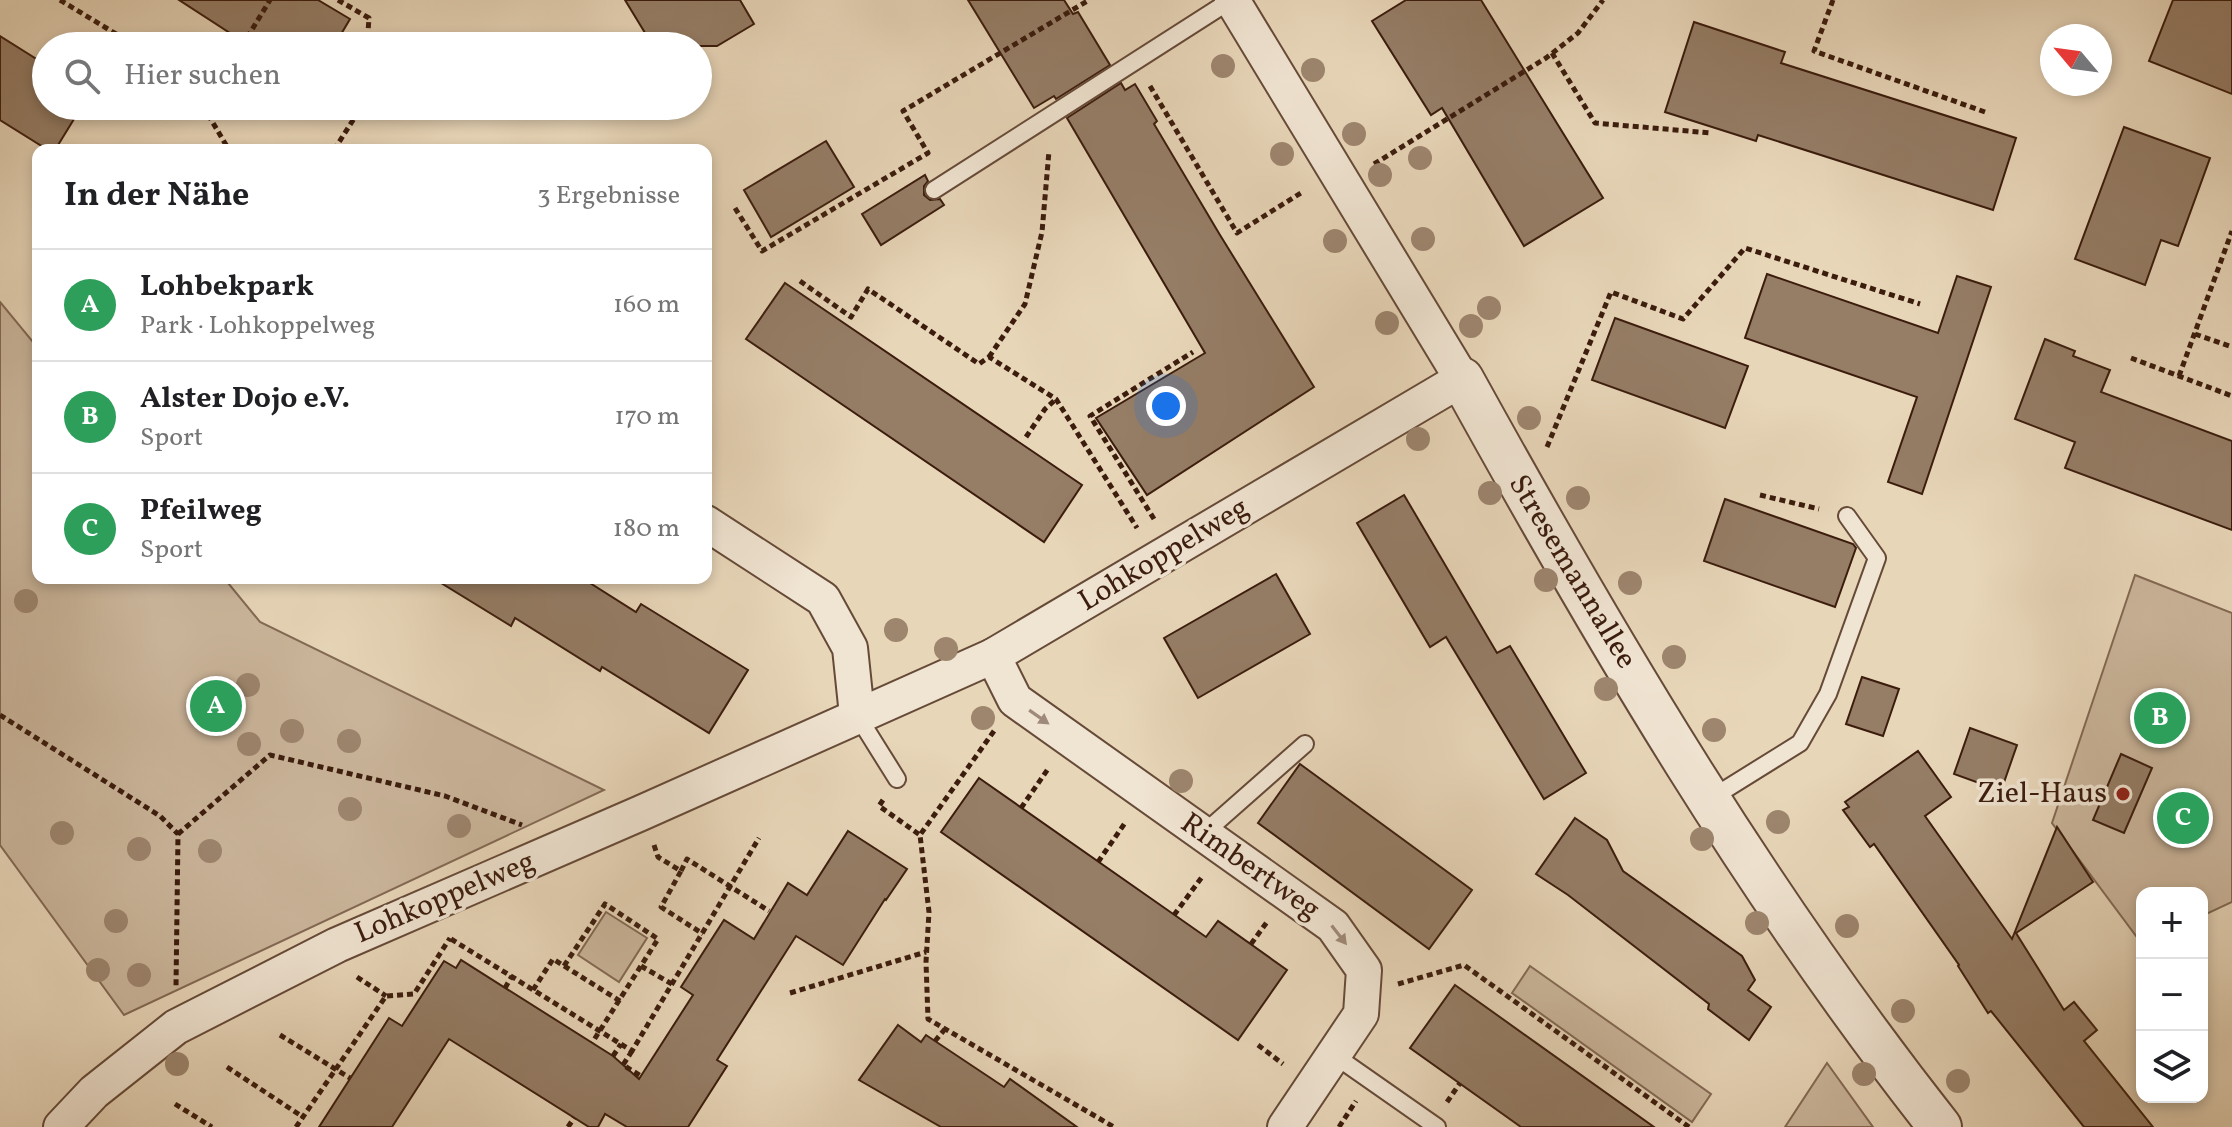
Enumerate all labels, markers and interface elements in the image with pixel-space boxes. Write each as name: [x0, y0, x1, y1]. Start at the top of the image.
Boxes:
north arrow: [2040, 24, 2112, 96]
search box: [32, 32, 712, 120]
icon: search: [60, 54, 104, 98]
text: Hier suchen: [124, 55, 281, 97]
text: In der Nähe: [64, 173, 249, 220]
text: 3 Ergebnisse: [537, 178, 680, 214]
text: Lohbekpark: [140, 266, 314, 308]
text: A: [81, 287, 99, 323]
text: 160 m: [613, 287, 680, 323]
text: Park · Lohkoppelweg: [140, 308, 375, 344]
text: Alster Dojo e.V.: [140, 378, 350, 420]
your location: [1146, 386, 1186, 426]
text: B: [81, 399, 99, 435]
text: 170 m: [615, 399, 680, 435]
text: Sport: [140, 420, 203, 456]
street label: Stresemannallee: [1497, 467, 1647, 677]
street label: Lohkoppelweg: [1071, 487, 1257, 623]
text: Pfeilweg: [140, 490, 262, 532]
text: C: [82, 511, 98, 547]
text: 180 m: [613, 511, 680, 547]
text: Sport: [140, 532, 203, 568]
pin: A: [190, 676, 242, 736]
pin: B: [2134, 688, 2186, 748]
one-way arrow: [1028, 708, 1049, 724]
place label: Ziel-Haus: [1977, 773, 2107, 815]
marker: Ziel-Haus: [2114, 785, 2132, 803]
pin: C: [2157, 788, 2209, 848]
street label: Rimbertweg: [1171, 803, 1329, 931]
street label: Lohkoppelweg: [348, 841, 542, 955]
map controls: [2136, 887, 2208, 1103]
button: +: [2136, 887, 2208, 959]
one-way arrow: [1330, 925, 1346, 945]
button: −: [2136, 959, 2208, 1031]
button: layers: [2136, 1031, 2208, 1103]

